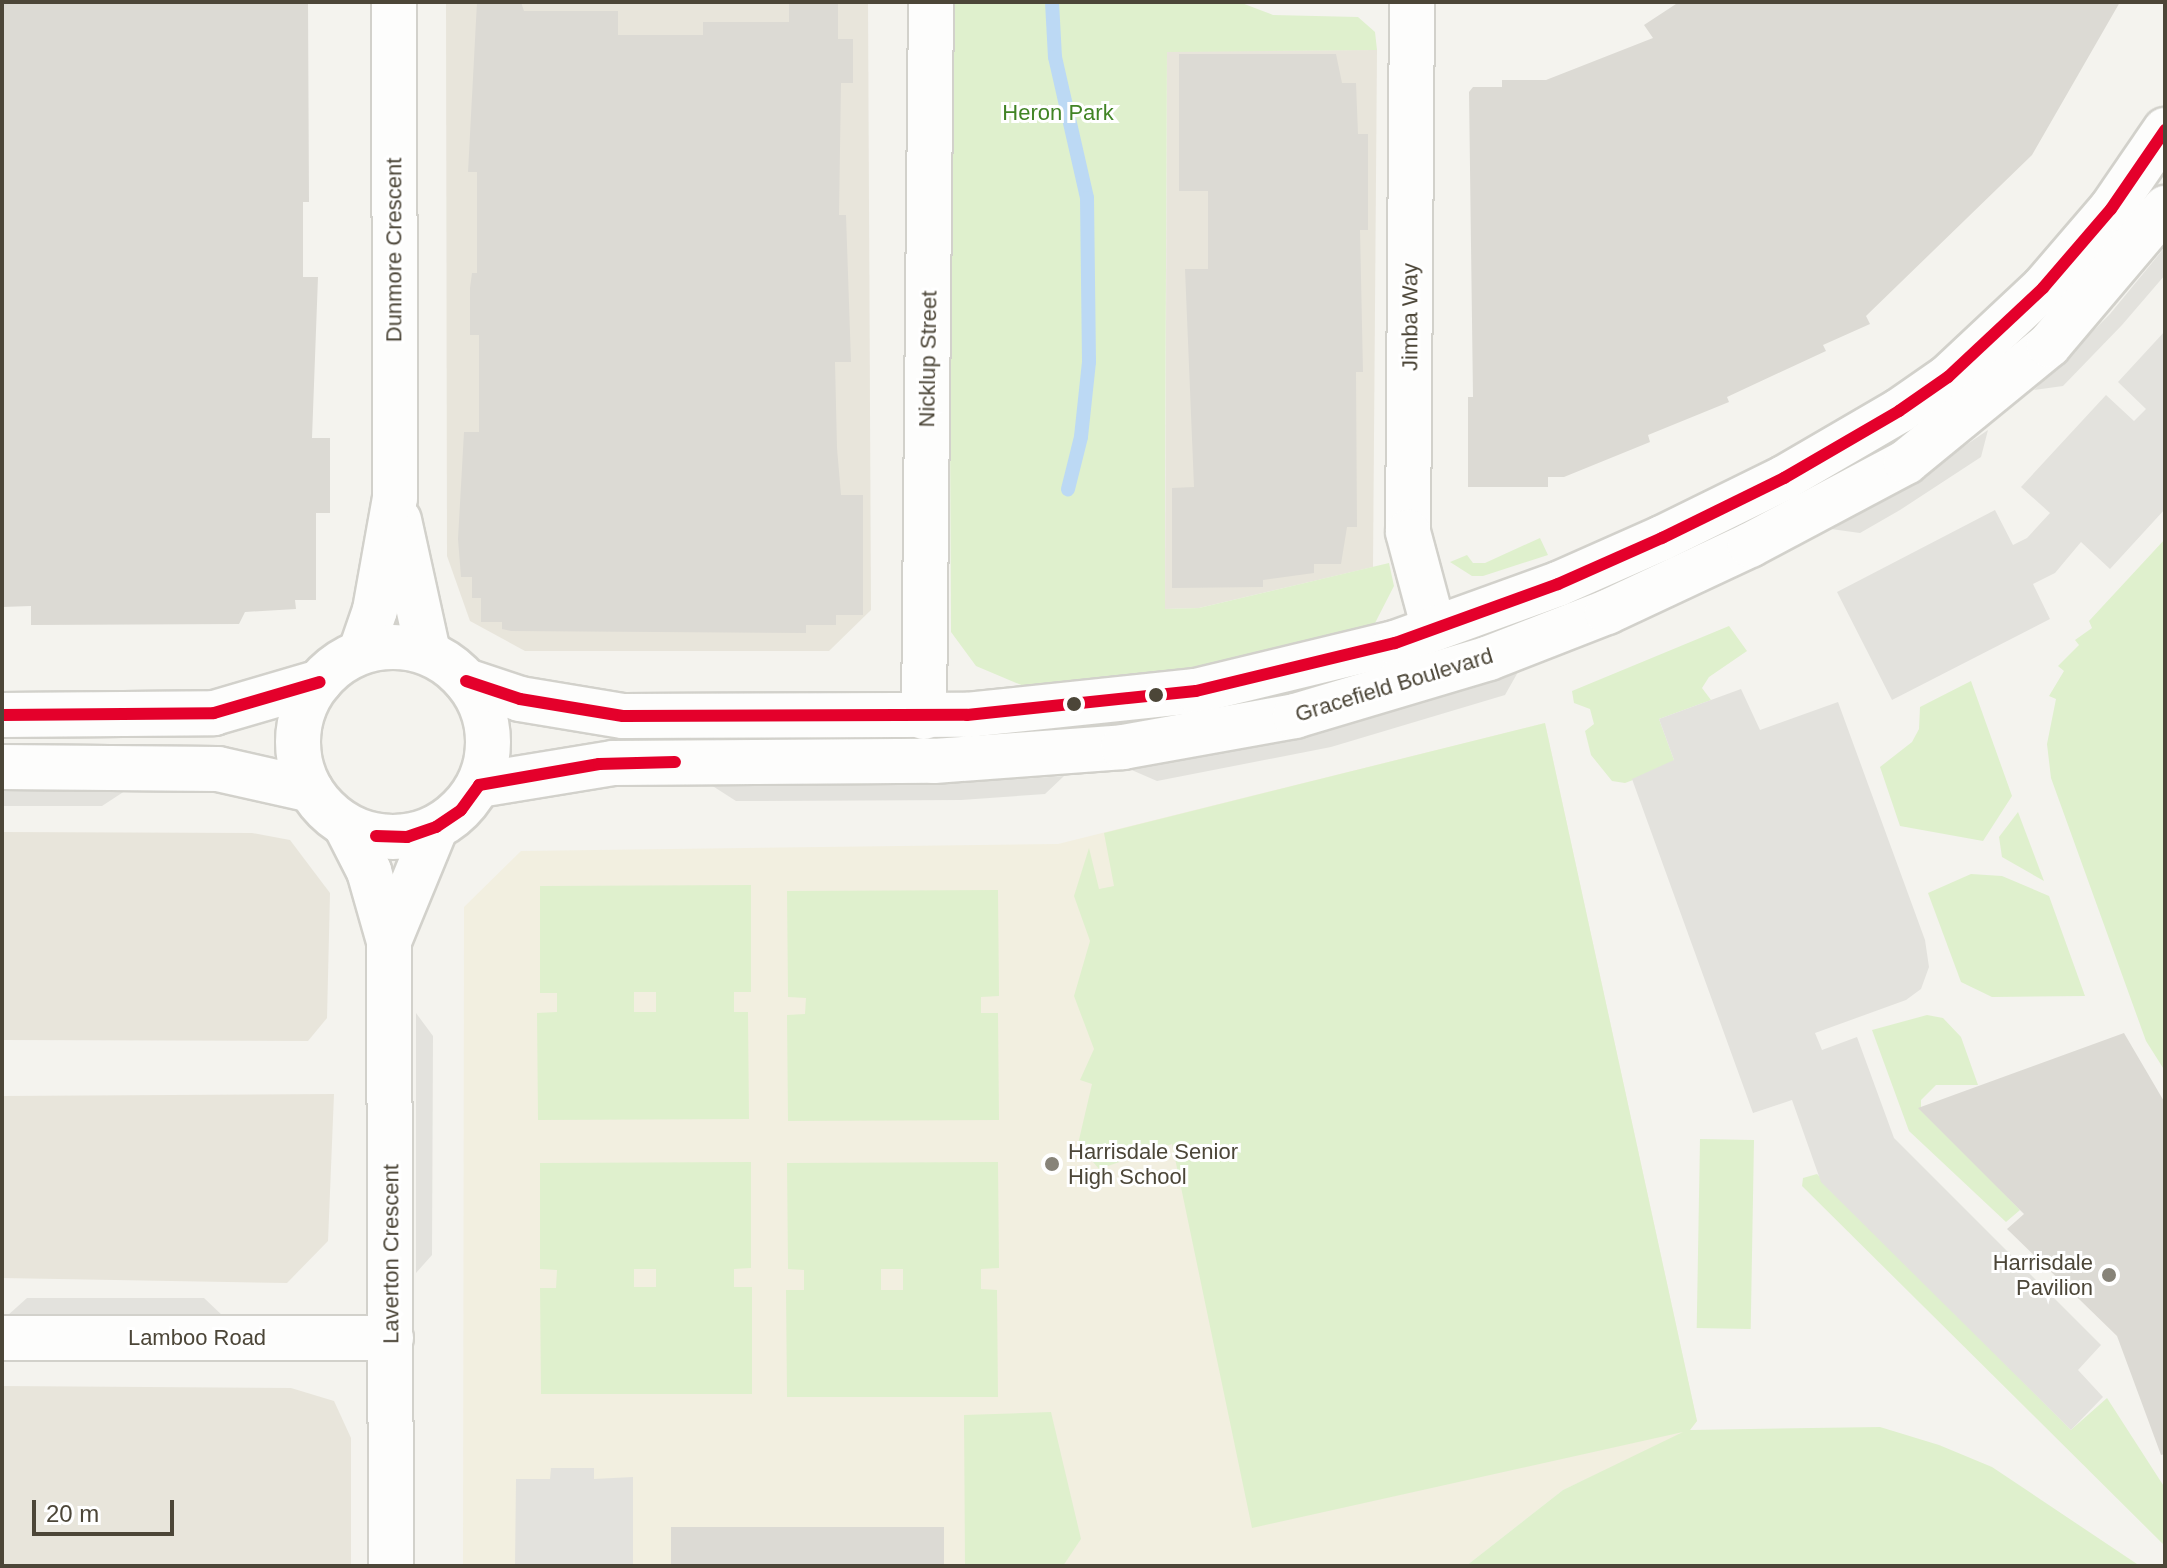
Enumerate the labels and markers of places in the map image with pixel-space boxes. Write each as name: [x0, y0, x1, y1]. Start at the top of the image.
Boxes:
unlabelled marker: [1148, 687, 1164, 703]
unlabelled marker: [1066, 696, 1082, 712]
place label: Harrisdale Senior High School: [1068, 1138, 1238, 1190]
marker: Harrisdale Senior High School: [1043, 1155, 1061, 1173]
place label: Harrisdale Pavilion: [1993, 1249, 2093, 1300]
marker: Harrisdale Pavilion: [2100, 1266, 2118, 1284]

